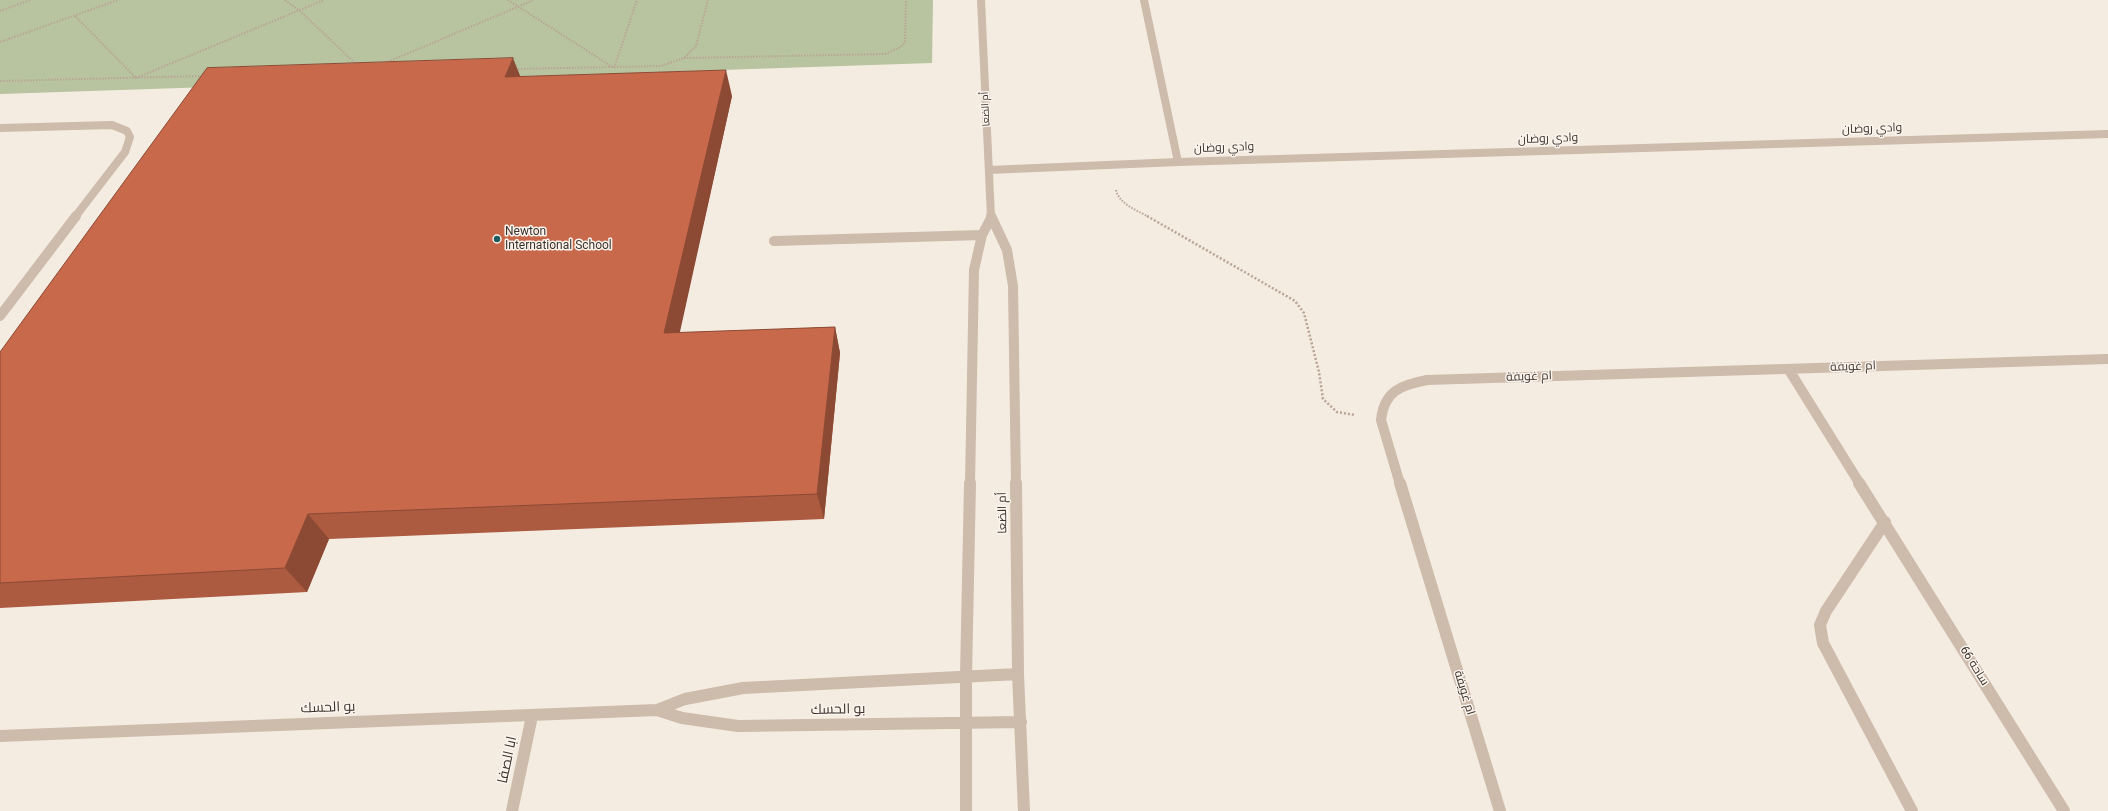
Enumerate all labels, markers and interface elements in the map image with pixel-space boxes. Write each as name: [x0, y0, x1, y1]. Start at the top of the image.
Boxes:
street label: أم الضعا: [979, 91, 993, 127]
street label: وادي روضان: [1842, 121, 1902, 137]
street label: وادي روضان: [1518, 131, 1578, 147]
street label: وادي روضان: [1194, 140, 1254, 156]
place label: Newton International School: [505, 225, 612, 253]
marker: Newton International School: [492, 234, 502, 244]
street label: ام غويفة: [1830, 359, 1876, 375]
street label: ام غويفة: [1506, 369, 1552, 385]
street label: أم الضعا: [995, 492, 1011, 534]
street label: ساحة 66: [1956, 644, 1992, 688]
street label: ام غويفة: [1450, 669, 1478, 717]
street label: بو الحسك: [300, 699, 356, 717]
street label: بو الحسك: [810, 701, 866, 719]
street label: ابا الصفا: [495, 735, 521, 785]

